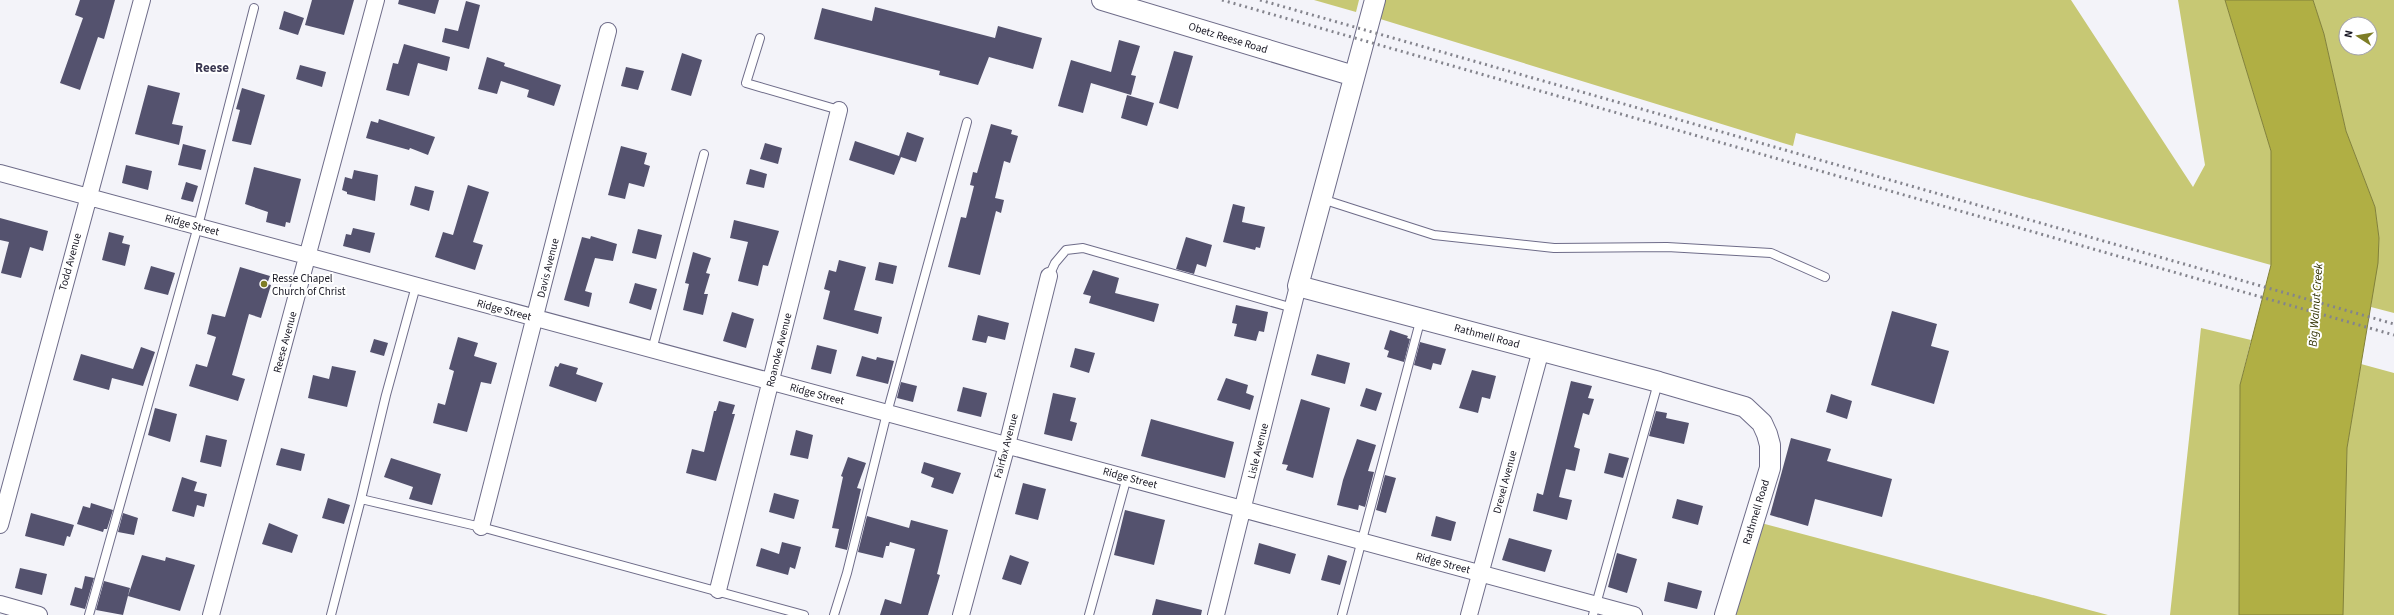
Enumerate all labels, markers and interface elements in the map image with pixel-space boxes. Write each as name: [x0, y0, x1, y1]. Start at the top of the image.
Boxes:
north arrow: [2338, 16, 2378, 56]
street label: Obetz Reese Road: [1186, 19, 1270, 57]
text: N: [2341, 29, 2357, 39]
district label: Reese: [195, 59, 229, 77]
street label: Ridge Street: [163, 211, 221, 240]
street label: Todd Avenue: [55, 231, 85, 293]
street label: Davis Avenue: [533, 236, 563, 299]
water label: Big Walnut Creek: [2305, 262, 2327, 347]
place label: Resse Chapel Church of Christ: [272, 271, 346, 299]
marker: Resse Chapel Church of Christ: [259, 279, 269, 289]
street label: Ridge Street: [475, 296, 533, 325]
street label: Reese Avenue: [270, 309, 301, 374]
street label: Roanoke Avenue: [762, 311, 796, 389]
street label: Rathmell Road: [1453, 320, 1521, 352]
street label: Ridge Street: [788, 380, 846, 409]
street label: Fairfax Avenue: [990, 411, 1022, 480]
street label: Lisle Avenue: [1244, 421, 1272, 480]
street label: Drexel Avenue: [1489, 448, 1521, 515]
street label: Ridge Street: [1101, 464, 1159, 493]
street label: Rathmell Road: [1739, 478, 1773, 546]
street label: Ridge Street: [1414, 549, 1472, 578]

